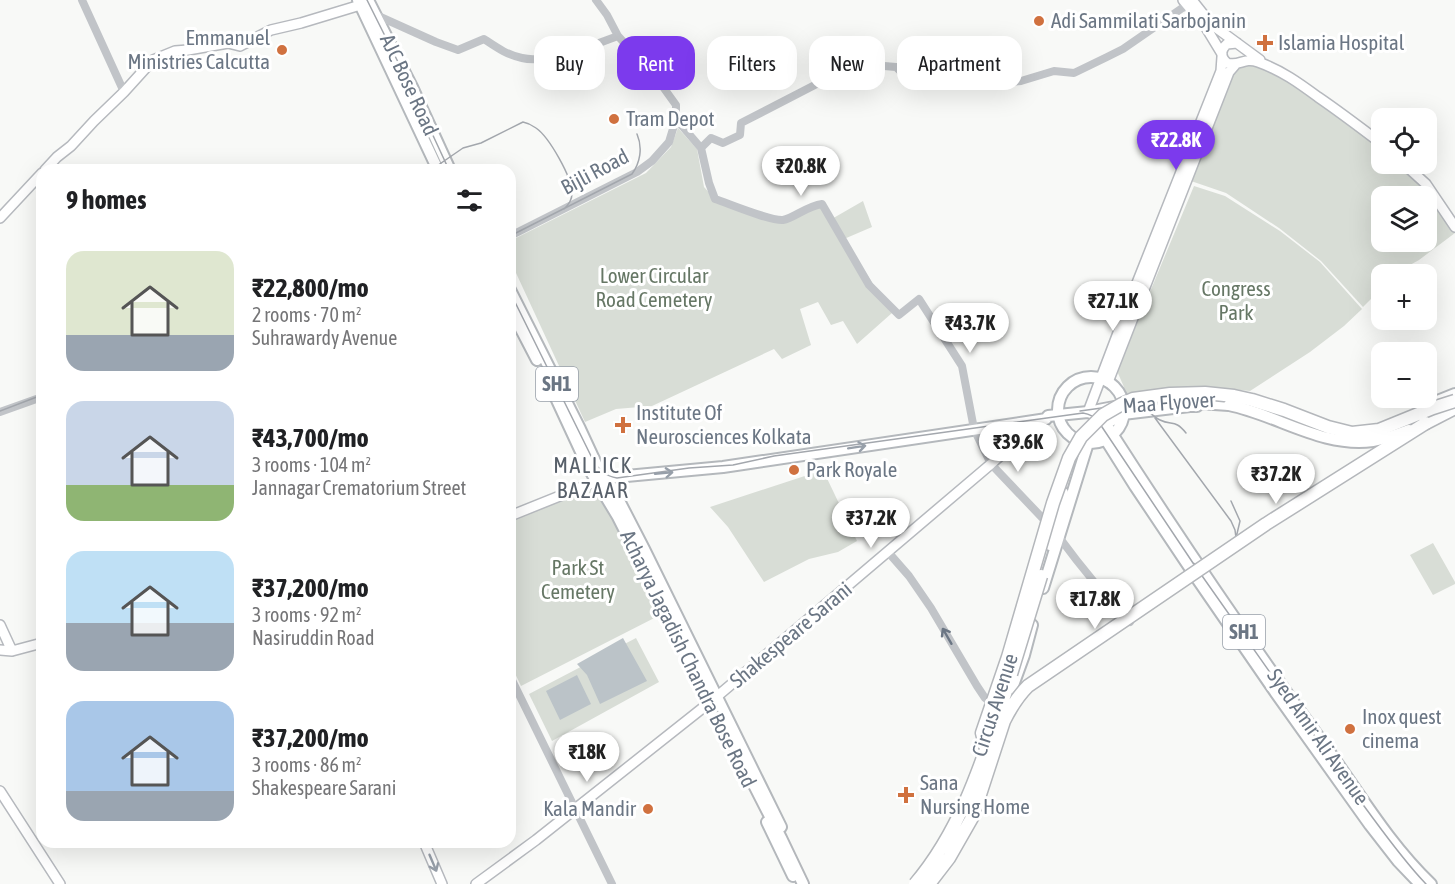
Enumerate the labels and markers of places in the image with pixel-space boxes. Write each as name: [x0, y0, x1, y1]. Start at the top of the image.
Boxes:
place label: Adi Sammilati Sarbojanin: [1051, 8, 1246, 32]
marker: Adi Sammilati Sarbojanin: [1032, 14, 1046, 28]
place label: Emmanuel Ministries Calcutta: [127, 25, 270, 73]
place label: Islamia Hospital: [1278, 30, 1405, 54]
marker: Islamia Hospital: [1256, 34, 1274, 52]
marker: Emmanuel Ministries Calcutta: [275, 43, 289, 57]
place label: Tram Depot: [626, 106, 715, 130]
marker: Tram Depot: [607, 112, 621, 126]
pin: ₹22.8K: [1127, 120, 1225, 171]
pin: ₹20.8K: [752, 146, 850, 197]
pin: ₹27.1K: [1064, 281, 1162, 332]
pin: ₹43.7K: [921, 303, 1019, 354]
place label: Institute Of Neurosciences Kolkata: [636, 400, 812, 448]
marker: Institute Of Neurosciences Kolkata: [614, 416, 632, 434]
pin: ₹39.6K: [969, 422, 1067, 473]
pin: ₹37.2K: [1227, 454, 1325, 505]
place label: Park Royale: [806, 457, 897, 481]
marker: Park Royale: [787, 463, 801, 477]
pin: ₹37.2K: [822, 498, 920, 549]
pin: ₹17.8K: [1046, 579, 1144, 630]
place label: Inox quest cinema: [1362, 704, 1442, 752]
marker: Inox quest cinema: [1343, 722, 1357, 736]
pin: ₹18K: [551, 732, 623, 783]
place label: Sana Nursing Home: [920, 770, 1030, 818]
marker: Sana Nursing Home: [897, 786, 915, 804]
place label: Kala Mandir: [543, 796, 637, 820]
marker: Kala Mandir: [641, 802, 655, 816]

